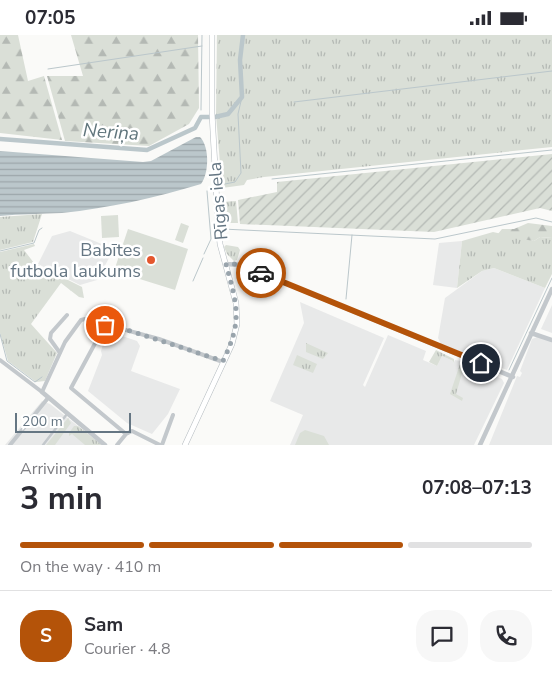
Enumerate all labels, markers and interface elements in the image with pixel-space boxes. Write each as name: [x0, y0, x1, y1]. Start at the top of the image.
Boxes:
text: 07:05: [25, 5, 75, 31]
water label: Neriņa: [82, 117, 140, 147]
street label: Rīgas iela: [203, 161, 233, 241]
place label: Babītes futbola laukums: [10, 238, 141, 283]
courier: [236, 248, 286, 298]
marker: Babītes futbola laukums: [145, 254, 157, 266]
icon: car: [247, 259, 275, 287]
pin: [84, 304, 126, 346]
icon: bag: [91, 311, 119, 339]
pin: [460, 342, 502, 384]
icon: home: [467, 349, 495, 377]
scale bar: [15, 410, 131, 433]
text: 200 m: [22, 412, 63, 431]
text: Arriving in: [20, 458, 94, 480]
text: 07:08–07:13: [422, 475, 532, 501]
text: 3 min: [20, 477, 103, 520]
text: On the way · 410 m: [20, 556, 161, 578]
button: chat: [416, 610, 468, 662]
button: phone: [480, 610, 532, 662]
text: Sam: [84, 612, 123, 638]
text: S: [40, 623, 52, 649]
text: Courier · 4.8: [84, 638, 170, 660]

